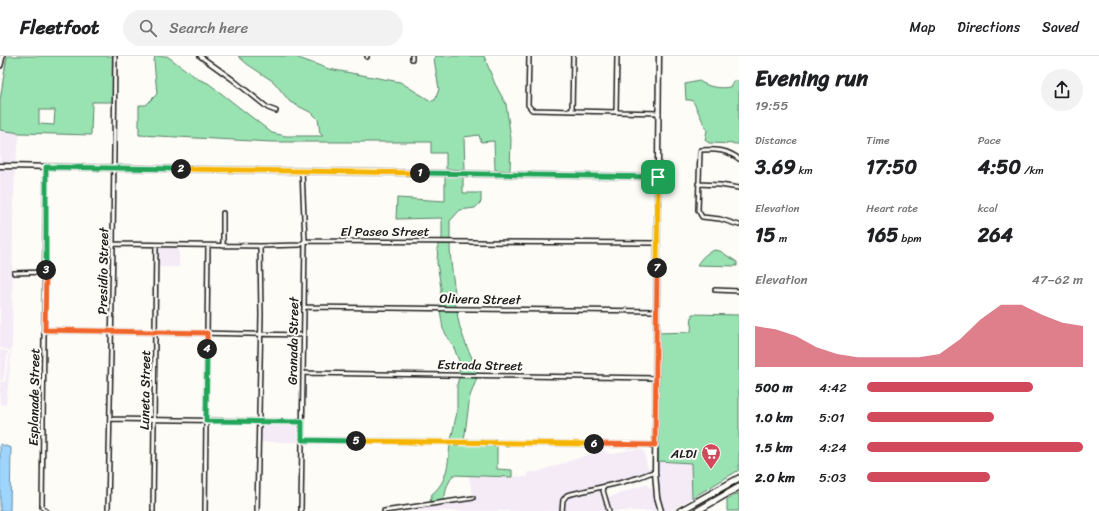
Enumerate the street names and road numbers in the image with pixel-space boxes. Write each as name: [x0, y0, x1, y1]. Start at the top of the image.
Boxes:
street label: El Paseo Street: [341, 220, 430, 243]
street label: Presidio Street: [91, 226, 115, 315]
street label: Olivera Street: [439, 287, 522, 311]
street label: Granada Street: [281, 296, 305, 385]
street label: Esplanade Street: [22, 347, 46, 446]
street label: Luneta Street: [133, 349, 157, 430]
street label: Estrada Street: [437, 353, 523, 377]

